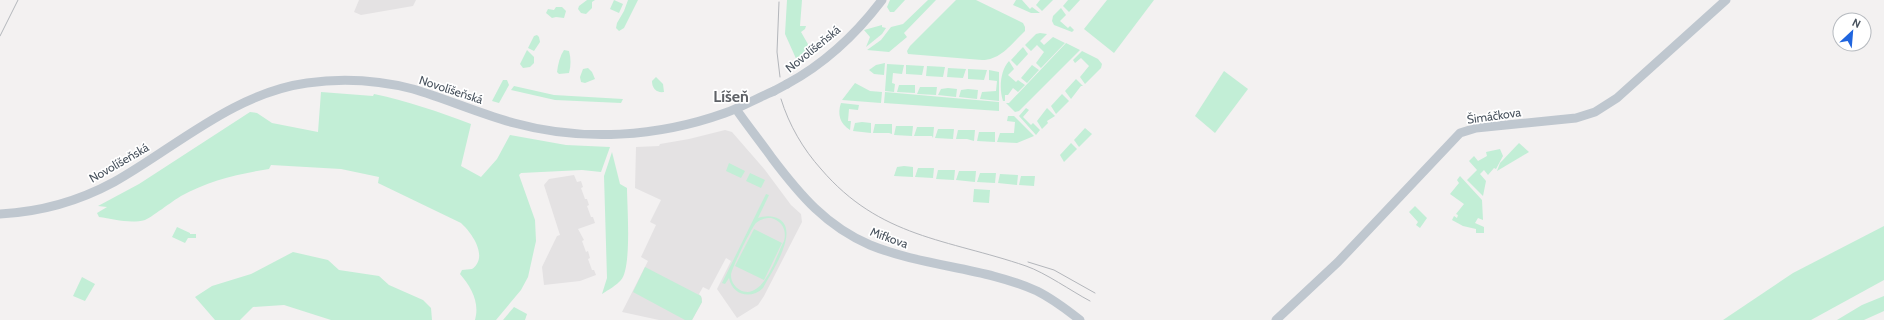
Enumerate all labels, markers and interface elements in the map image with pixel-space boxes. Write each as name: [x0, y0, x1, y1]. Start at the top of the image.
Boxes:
north arrow: [1832, 12, 1872, 52]
text: N: [1850, 15, 1863, 31]
street label: Novolíšeňská: [782, 22, 843, 75]
street label: Novolíšeňská: [417, 72, 485, 107]
district label: Líšeň: [713, 87, 749, 106]
street label: Šimáčkova: [1466, 104, 1522, 127]
street label: Novolíšeňská: [86, 139, 151, 186]
street label: Mifkova: [868, 224, 910, 251]

